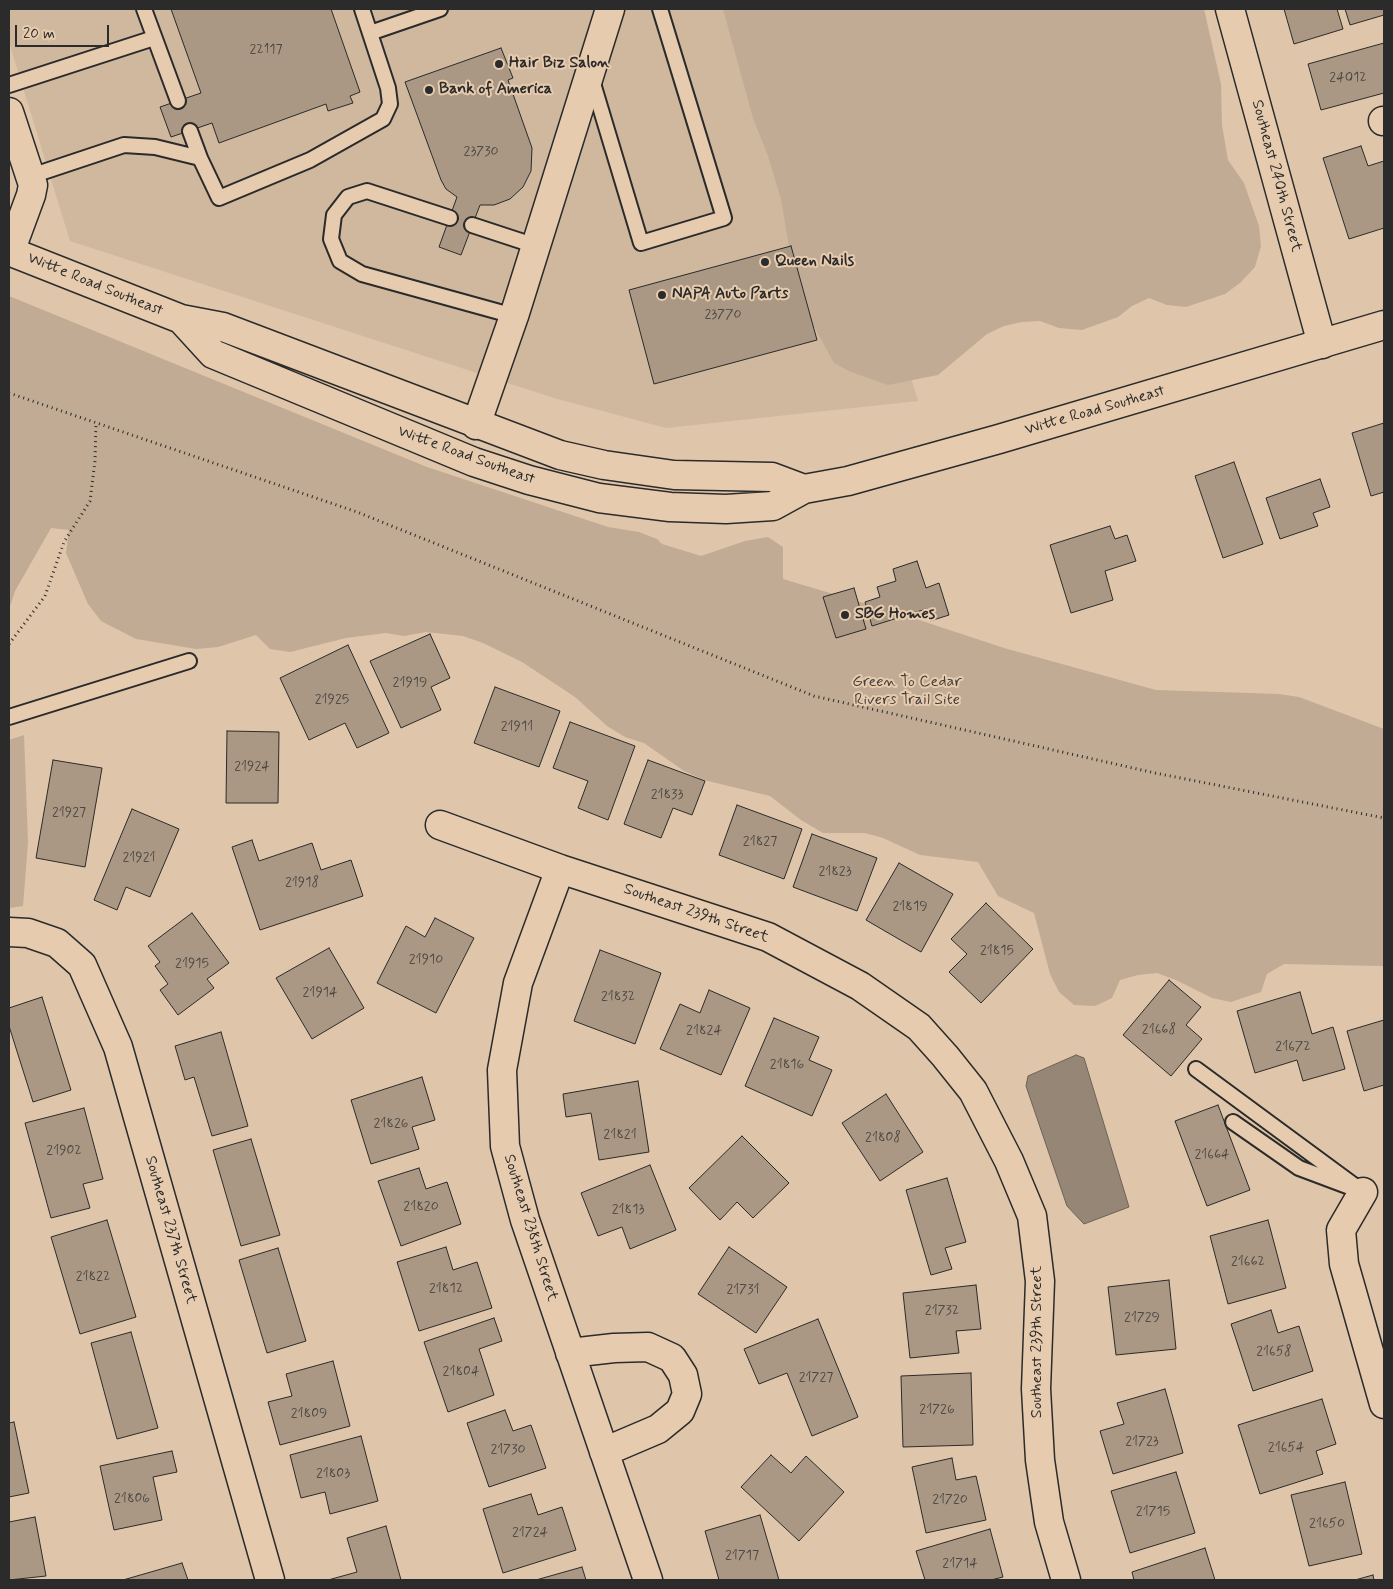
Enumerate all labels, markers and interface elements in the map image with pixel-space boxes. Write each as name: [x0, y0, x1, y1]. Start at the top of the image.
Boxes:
scale bar: [18, 15, 111, 47]
text: 20 m: [23, 24, 55, 44]
house number: 22117: [250, 42, 282, 58]
place label: Hair Biz Salon: [509, 54, 609, 74]
marker: Hair Biz Salon: [493, 58, 505, 70]
house number: 24012: [1329, 70, 1367, 86]
place label: Bank of America: [439, 80, 552, 100]
marker: Bank of America: [423, 84, 435, 96]
street label: Southeast 240th Street: [1246, 98, 1306, 254]
house number: 23730: [464, 144, 498, 160]
street label: Witte Road Southeast: [24, 249, 166, 321]
place label: Queen Nails: [775, 252, 854, 272]
marker: Queen Nails: [759, 256, 771, 268]
place label: NAPA Auto Parts: [672, 285, 788, 305]
marker: NAPA Auto Parts: [656, 289, 668, 301]
house number: 23770: [704, 307, 742, 323]
street label: Witte Road Southeast: [1023, 382, 1167, 440]
street label: Witte Road Southeast: [395, 422, 537, 490]
place label: SBG Homes: [855, 605, 935, 625]
marker: SBG Homes: [839, 609, 851, 621]
park label: Green To Cedar Rivers Trail Site: [852, 673, 962, 711]
house number: 21919: [393, 675, 427, 691]
house number: 21925: [315, 692, 349, 708]
house number: 21911: [501, 719, 533, 735]
house number: 21924: [234, 759, 270, 775]
house number: 21833: [651, 787, 683, 803]
house number: 21927: [52, 805, 86, 821]
house number: 21827: [743, 834, 777, 850]
house number: 21921: [122, 850, 156, 866]
house number: 21823: [818, 864, 852, 880]
house number: 21918: [285, 875, 319, 891]
street label: Southeast 239th Street: [621, 880, 771, 948]
house number: 21819: [892, 899, 928, 915]
house number: 21815: [980, 943, 1014, 959]
house number: 21910: [409, 952, 443, 968]
house number: 21915: [175, 956, 209, 972]
house number: 21914: [303, 985, 337, 1001]
house number: 21832: [601, 989, 635, 1005]
house number: 21668: [1142, 1022, 1176, 1038]
house number: 21824: [686, 1023, 722, 1039]
house number: 21672: [1275, 1039, 1311, 1055]
house number: 21816: [770, 1057, 804, 1073]
house number: 21826: [373, 1116, 409, 1132]
house number: 21821: [603, 1127, 637, 1143]
house number: 21808: [865, 1130, 901, 1146]
house number: 21902: [46, 1143, 82, 1159]
house number: 21664: [1194, 1147, 1230, 1163]
street label: Southeast 238th Street: [498, 1152, 562, 1304]
street label: Southeast 237th Street: [140, 1154, 200, 1306]
house number: 21820: [403, 1199, 439, 1215]
house number: 21813: [612, 1202, 644, 1218]
house number: 21662: [1231, 1254, 1265, 1270]
street label: Southeast 239th Street: [1028, 1266, 1048, 1418]
house number: 21822: [76, 1269, 110, 1285]
house number: 21812: [429, 1281, 463, 1297]
house number: 21731: [726, 1282, 760, 1298]
house number: 21732: [925, 1303, 959, 1319]
house number: 21729: [1124, 1310, 1160, 1326]
house number: 21658: [1256, 1344, 1292, 1360]
house number: 21804: [443, 1364, 479, 1380]
house number: 21727: [799, 1370, 833, 1386]
house number: 21726: [919, 1402, 955, 1418]
house number: 21809: [291, 1406, 327, 1422]
house number: 21723: [1125, 1434, 1159, 1450]
house number: 21654: [1268, 1440, 1304, 1456]
house number: 21730: [490, 1442, 526, 1458]
house number: 21803: [316, 1466, 350, 1482]
house number: 21806: [114, 1491, 150, 1507]
house number: 21720: [932, 1492, 968, 1508]
house number: 21715: [1136, 1504, 1170, 1520]
house number: 21650: [1309, 1516, 1345, 1532]
house number: 21724: [512, 1525, 548, 1541]
house number: 21717: [725, 1548, 759, 1564]
house number: 21714: [942, 1556, 978, 1572]

